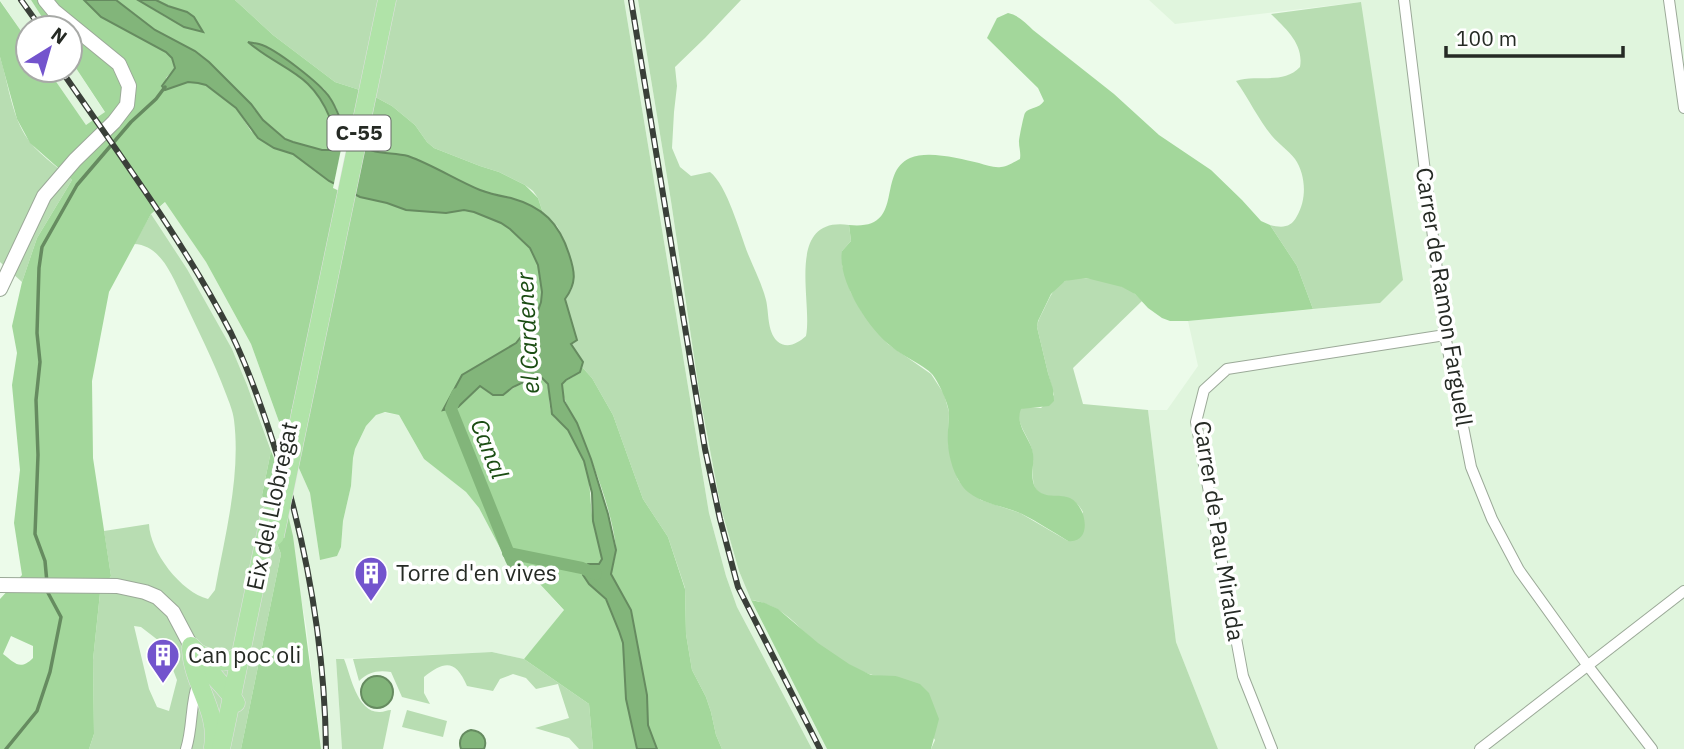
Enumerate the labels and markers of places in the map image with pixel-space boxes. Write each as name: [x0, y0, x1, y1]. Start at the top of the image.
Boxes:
building icon: Torre d'en vives: [352, 554, 390, 603]
place label: Torre d'en vives: [396, 557, 557, 587]
building icon: Can poc oli: [144, 636, 182, 685]
place label: Can poc oli: [188, 639, 301, 669]

